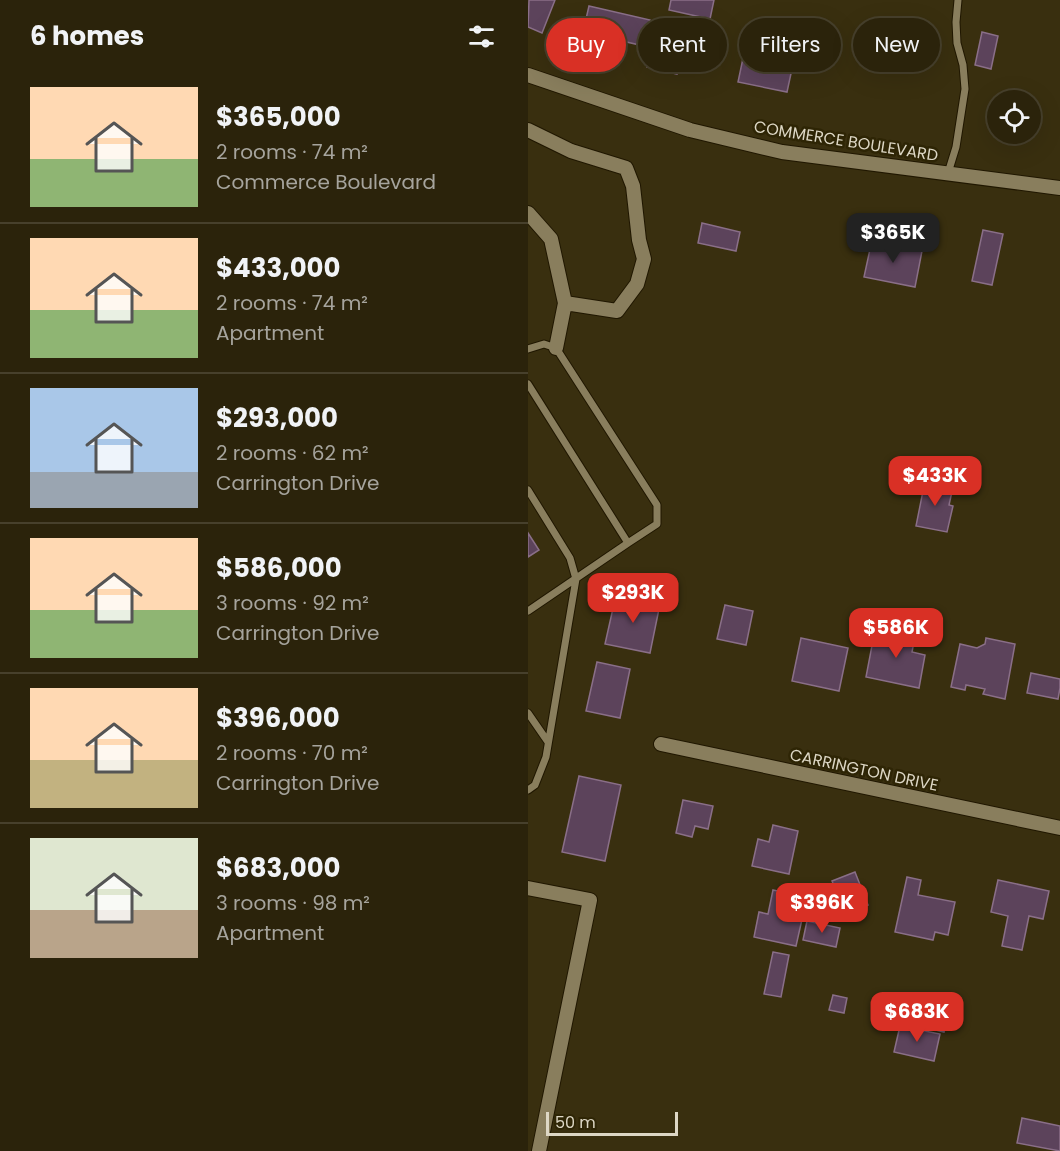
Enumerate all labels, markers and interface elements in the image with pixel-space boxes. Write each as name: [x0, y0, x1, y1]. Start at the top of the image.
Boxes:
text: 6 homes: [30, 18, 144, 54]
chip: Buy: [546, 18, 626, 72]
chip: Rent: [638, 18, 727, 72]
chip: Filters: [739, 18, 841, 72]
chip: New: [853, 18, 940, 72]
icon: filters: [465, 20, 498, 53]
map controls: [987, 90, 1041, 144]
button: locate: [987, 90, 1041, 144]
text: $365,000: [216, 99, 341, 135]
icon: home: [78, 111, 150, 183]
street label: COMMERCE BOULEVARD: [752, 115, 940, 167]
text: 2 rooms · 74 m²: [216, 138, 368, 166]
text: Commerce Boulevard: [216, 168, 436, 196]
pin: $365K: [851, 213, 935, 264]
text: $365K: [861, 218, 925, 246]
text: $433,000: [216, 250, 341, 286]
icon: home: [78, 262, 150, 334]
text: 2 rooms · 74 m²: [216, 289, 368, 317]
text: Apartment: [216, 319, 324, 347]
text: $293,000: [216, 400, 338, 436]
icon: home: [78, 412, 150, 484]
text: 2 rooms · 62 m²: [216, 439, 369, 467]
pin: $433K: [893, 456, 977, 507]
text: $433K: [903, 461, 967, 489]
text: Carrington Drive: [216, 469, 379, 497]
text: $586,000: [216, 550, 342, 586]
icon: home: [78, 562, 150, 634]
pin: $293K: [591, 573, 675, 624]
text: $293K: [602, 578, 664, 606]
text: 3 rooms · 92 m²: [216, 589, 369, 617]
pin: $586K: [854, 608, 938, 659]
text: $586K: [863, 613, 929, 641]
text: Carrington Drive: [216, 619, 379, 647]
text: $396,000: [216, 700, 340, 736]
icon: home: [78, 712, 150, 784]
text: 2 rooms · 70 m²: [216, 739, 368, 767]
street label: CARRINGTON DRIVE: [788, 743, 940, 797]
text: Carrington Drive: [216, 769, 379, 797]
text: $683,000: [216, 850, 341, 886]
icon: home: [78, 862, 150, 934]
pin: $396K: [780, 883, 864, 934]
text: $396K: [790, 888, 854, 916]
text: 3 rooms · 98 m²: [216, 889, 370, 917]
text: Apartment: [216, 919, 324, 947]
pin: $683K: [875, 992, 959, 1043]
text: $683K: [885, 997, 949, 1025]
scale bar: [546, 1109, 678, 1136]
text: 50 m: [555, 1111, 596, 1134]

